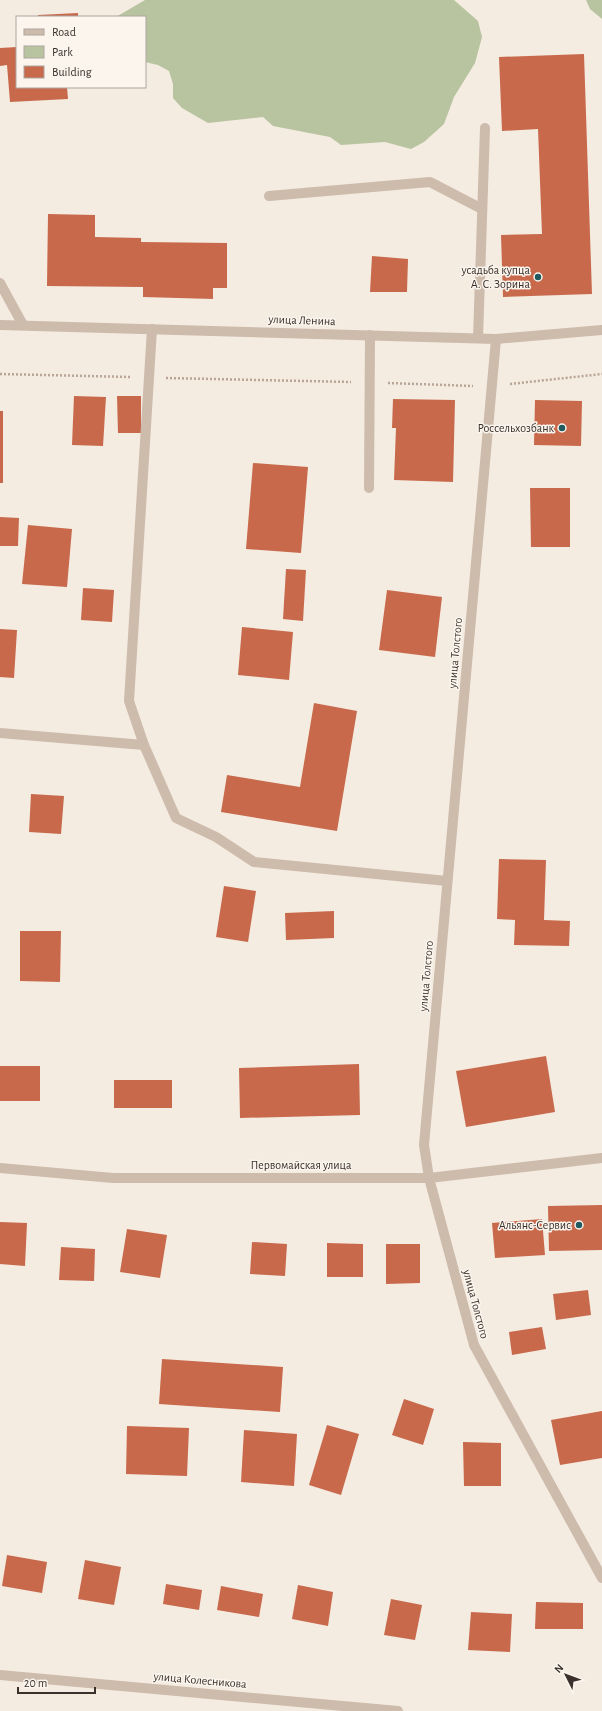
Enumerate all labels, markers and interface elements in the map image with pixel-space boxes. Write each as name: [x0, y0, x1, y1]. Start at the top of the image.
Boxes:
legend: [16, 16, 146, 88]
text: Road: [52, 26, 76, 38]
text: Park: [52, 46, 73, 58]
text: Building: [52, 66, 92, 78]
place label: усадьба купца А. С. Зорина: [461, 264, 531, 290]
marker: усадьба купца А. С. Зорина: [533, 272, 543, 282]
street label: улица Ленина: [267, 313, 336, 328]
place label: Россельхозбанк: [478, 422, 554, 434]
marker: Россельхозбанк: [557, 423, 567, 433]
street label: улица Толстого: [446, 617, 465, 690]
street label: улица Толстого: [417, 940, 436, 1013]
street label: Первомайская улица: [250, 1159, 352, 1172]
place label: Альянс-Сервис: [499, 1219, 571, 1231]
marker: Альянс-Сервис: [574, 1220, 584, 1230]
street label: улица Толстого: [460, 1267, 491, 1340]
north arrow: [546, 1655, 586, 1695]
text: N: [552, 1662, 566, 1675]
scale bar: [18, 1669, 95, 1695]
street label: улица Колесникова: [152, 1670, 248, 1691]
text: 20 m: [24, 1677, 47, 1689]

